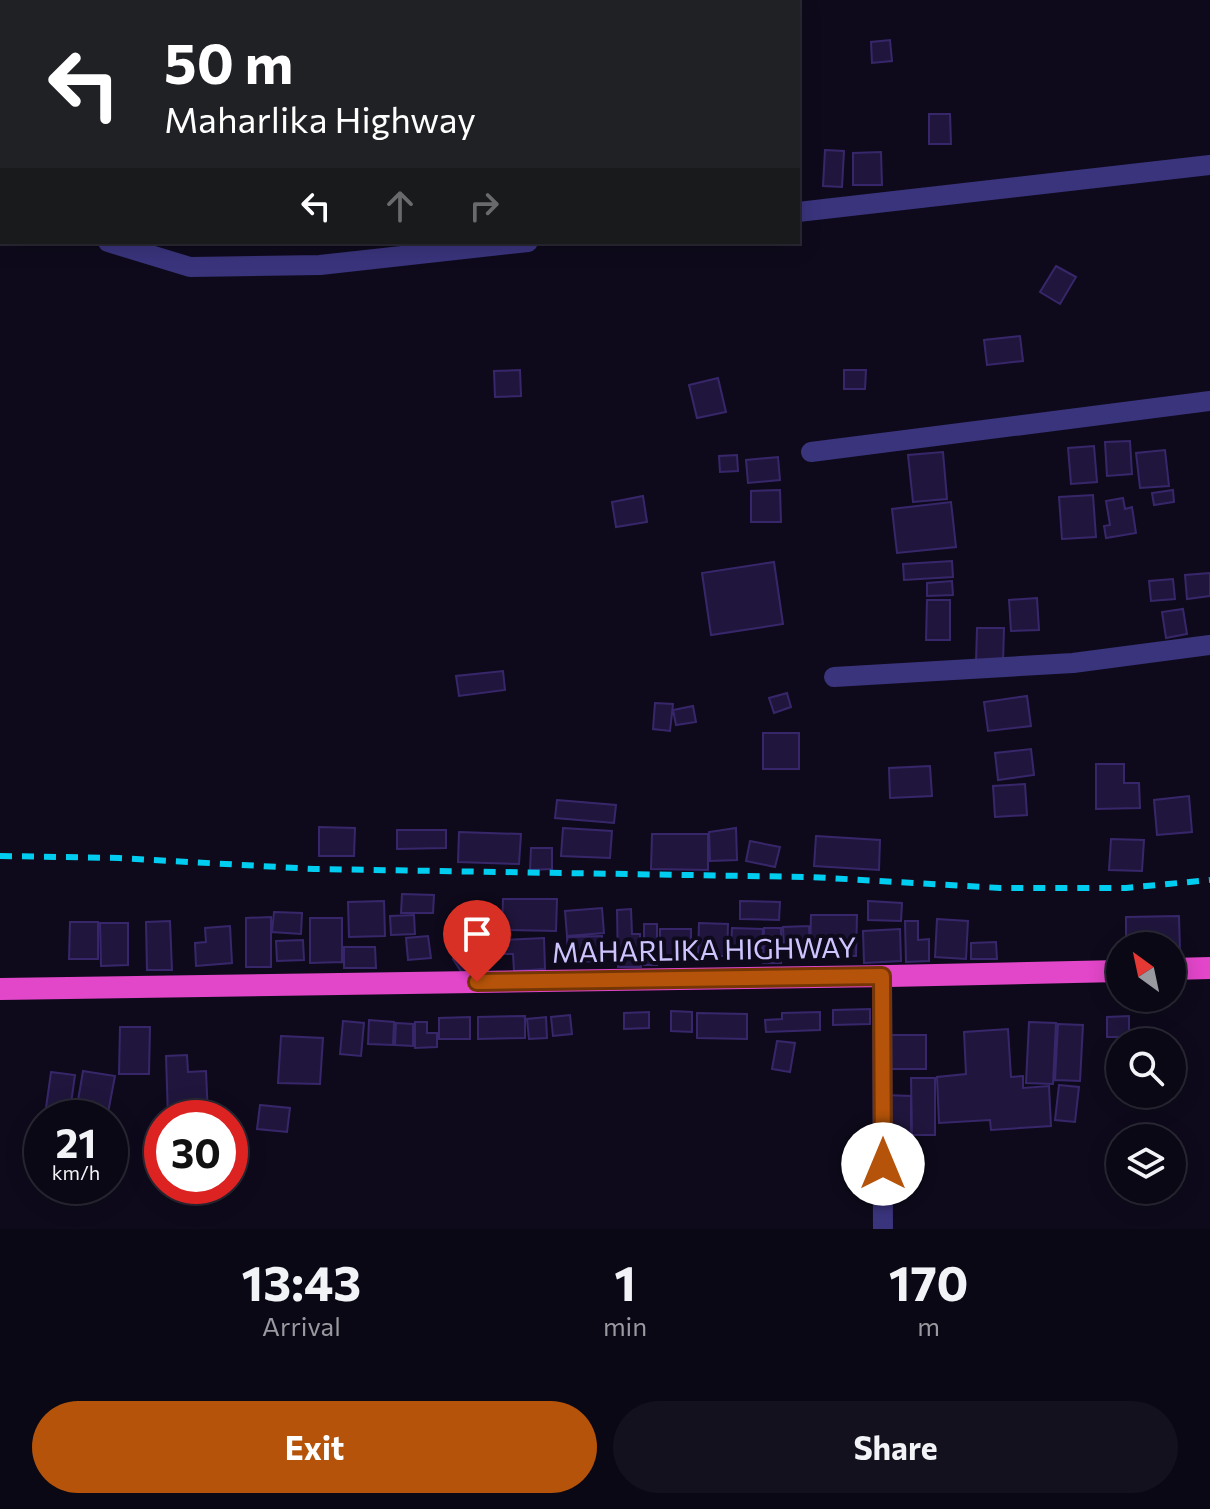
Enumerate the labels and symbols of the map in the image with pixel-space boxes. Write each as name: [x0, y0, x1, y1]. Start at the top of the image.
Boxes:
pin: [443, 900, 511, 982]
street label: MAHARLIKA HIGHWAY: [551, 929, 857, 969]
north arrow: [1106, 932, 1186, 1012]
speed limit sign: 30: [144, 1100, 248, 1204]
position arrow: [841, 1122, 925, 1206]

